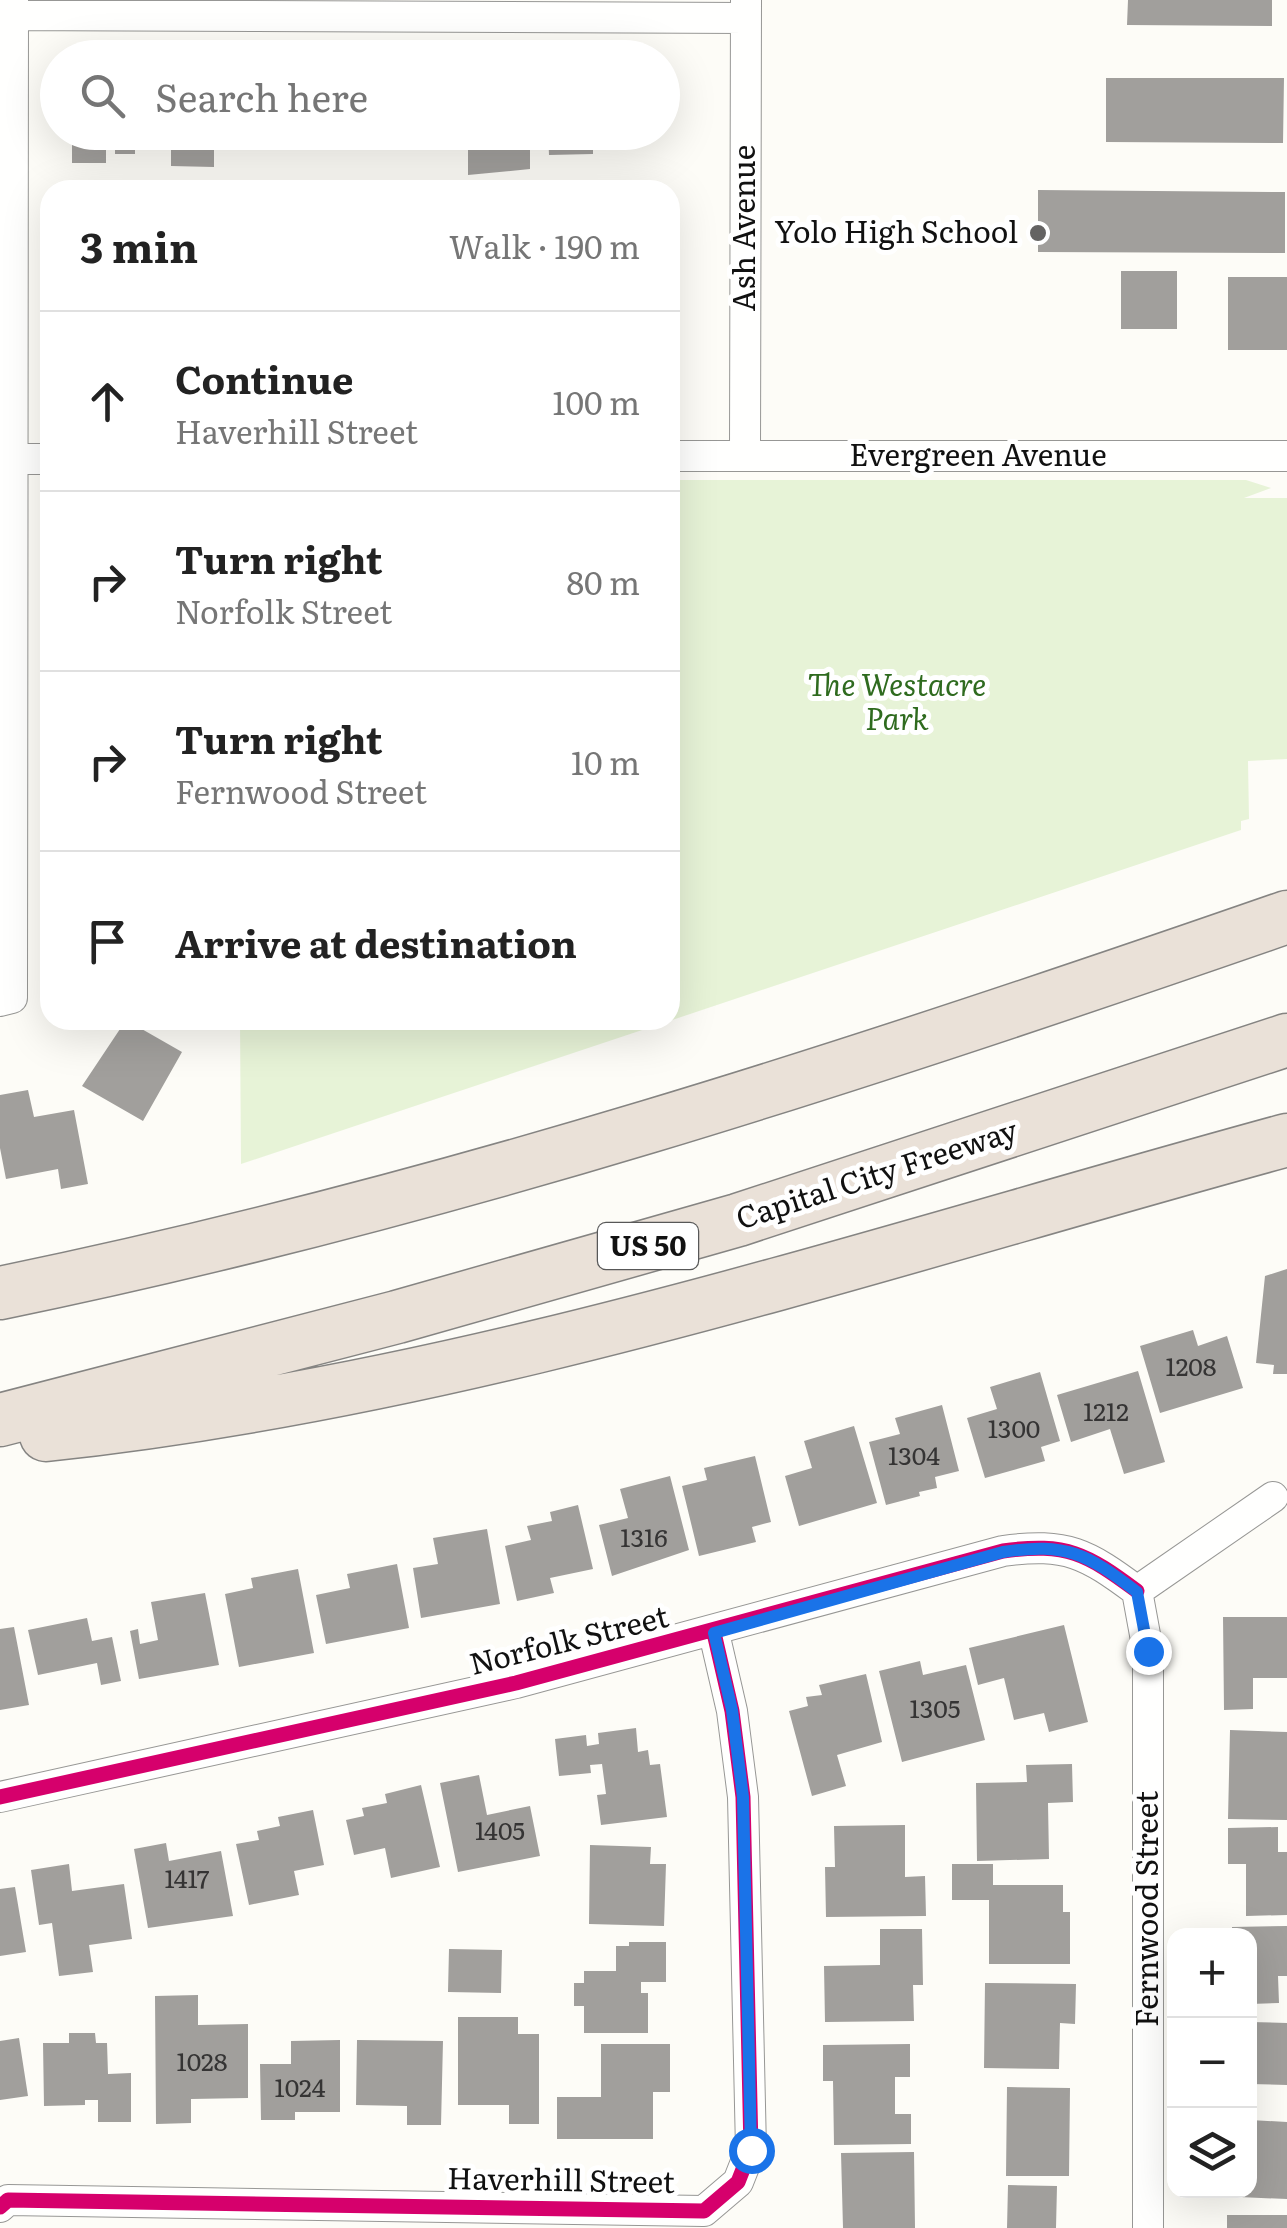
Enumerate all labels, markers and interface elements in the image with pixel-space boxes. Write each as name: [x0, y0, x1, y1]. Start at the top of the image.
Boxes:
search box: [40, 40, 680, 150]
text: Search here: [155, 67, 368, 124]
icon: search: [75, 68, 130, 123]
street label: Ash Avenue: [720, 145, 764, 311]
place label: Yolo High School: [774, 208, 1018, 252]
text: 3 min: [80, 214, 198, 276]
text: Walk · 190 m: [449, 221, 640, 269]
marker: Yolo High School: [1027, 222, 1049, 244]
text: Continue: [175, 349, 353, 406]
icon: ahead: [80, 374, 135, 429]
text: 100 m: [553, 377, 640, 425]
text: Haverhill Street: [175, 406, 418, 454]
street label: Evergreen Avenue: [849, 431, 1107, 475]
text: Turn right: [175, 529, 382, 586]
icon: right: [80, 554, 135, 609]
text: 80 m: [566, 557, 640, 605]
text: Norfolk Street: [175, 586, 392, 634]
park label: The Westacre Park: [808, 661, 986, 739]
text: Turn right: [175, 709, 382, 766]
icon: right: [80, 734, 135, 789]
text: 10 m: [571, 737, 640, 785]
text: Fernwood Street: [175, 766, 427, 814]
text: Arrive at destination: [175, 913, 577, 970]
icon: arrive: [80, 914, 135, 969]
street label: Capital City Freeway: [730, 1106, 1023, 1238]
road number: US 50: [598, 1223, 698, 1269]
house number: 1208: [1165, 1347, 1217, 1384]
house number: 1212: [1083, 1392, 1129, 1429]
house number: 1300: [988, 1409, 1040, 1446]
house number: 1304: [888, 1436, 940, 1473]
house number: 1316: [620, 1518, 668, 1555]
street label: Norfolk Street: [464, 1592, 672, 1684]
route end: [1126, 1629, 1172, 1675]
house number: 1305: [910, 1689, 960, 1726]
street label: Fernwood Street: [1123, 1791, 1167, 2027]
house number: 1405: [475, 1811, 525, 1848]
house number: 1417: [164, 1859, 210, 1896]
map controls: [1167, 1928, 1257, 2198]
button: +: [1167, 1928, 1257, 2018]
button: −: [1167, 2018, 1257, 2108]
house number: 1028: [177, 2042, 227, 2079]
house number: 1024: [275, 2068, 326, 2105]
button: layers: [1167, 2108, 1257, 2198]
route start: [729, 2128, 775, 2174]
street label: Haverhill Street: [447, 2154, 675, 2202]

